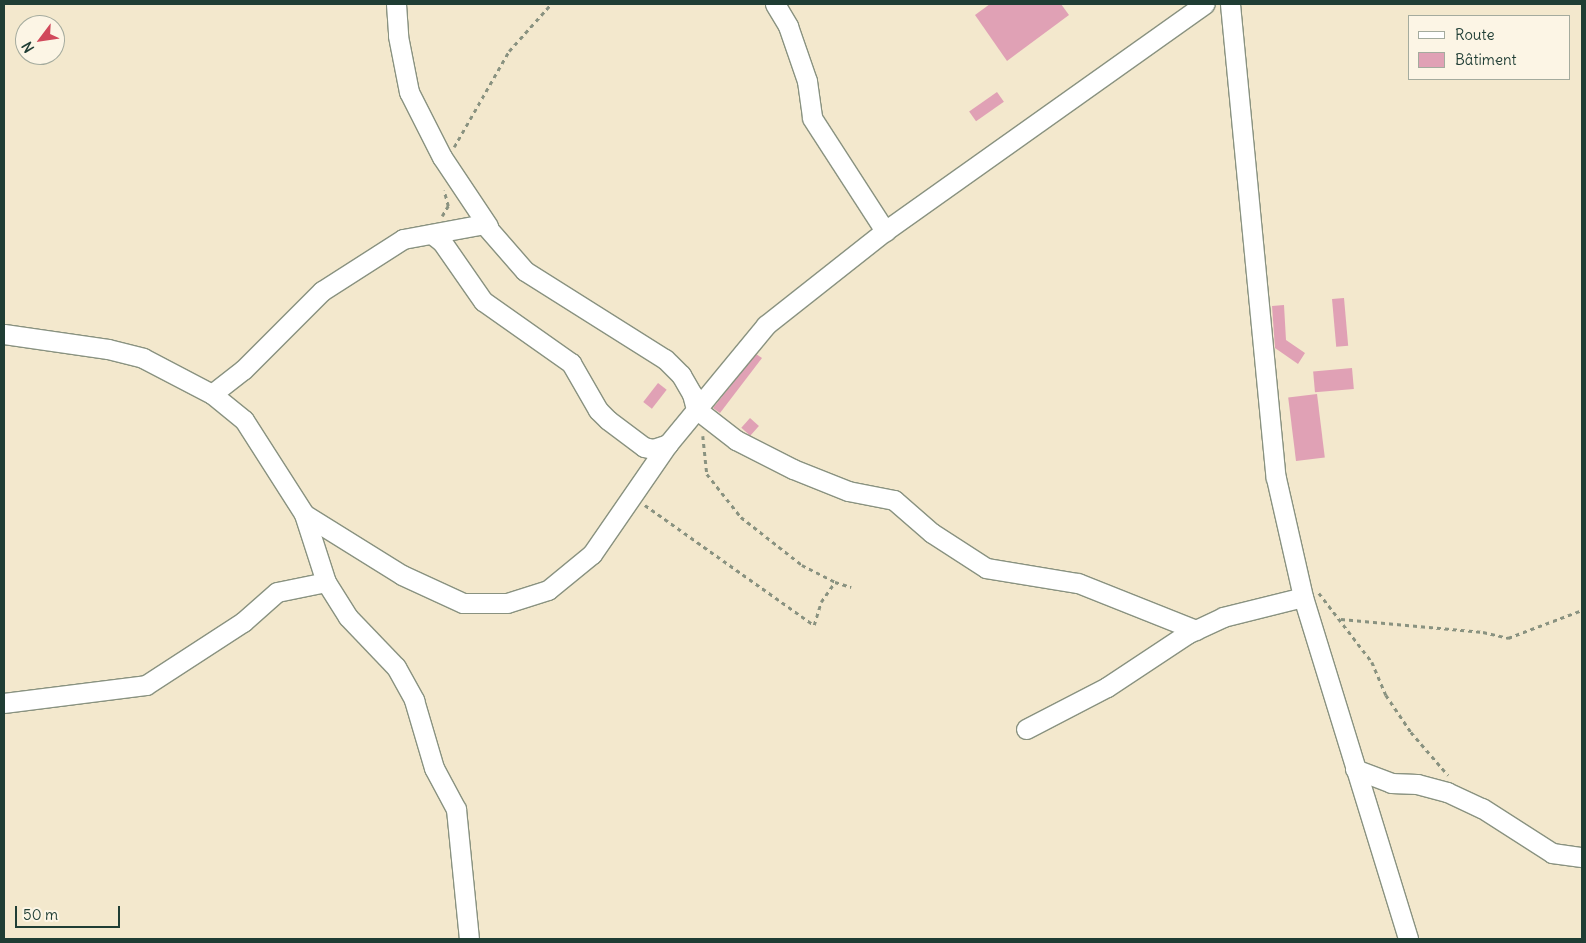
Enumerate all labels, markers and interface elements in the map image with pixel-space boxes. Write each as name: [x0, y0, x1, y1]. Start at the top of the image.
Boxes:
north arrow: [15, 15, 65, 65]
legend: [1408, 15, 1571, 80]
text: Route: [1455, 25, 1495, 44]
text: N: [18, 38, 38, 56]
text: Bâtiment: [1455, 50, 1517, 69]
scale bar: [18, 896, 122, 928]
text: 50 m: [23, 905, 58, 924]

